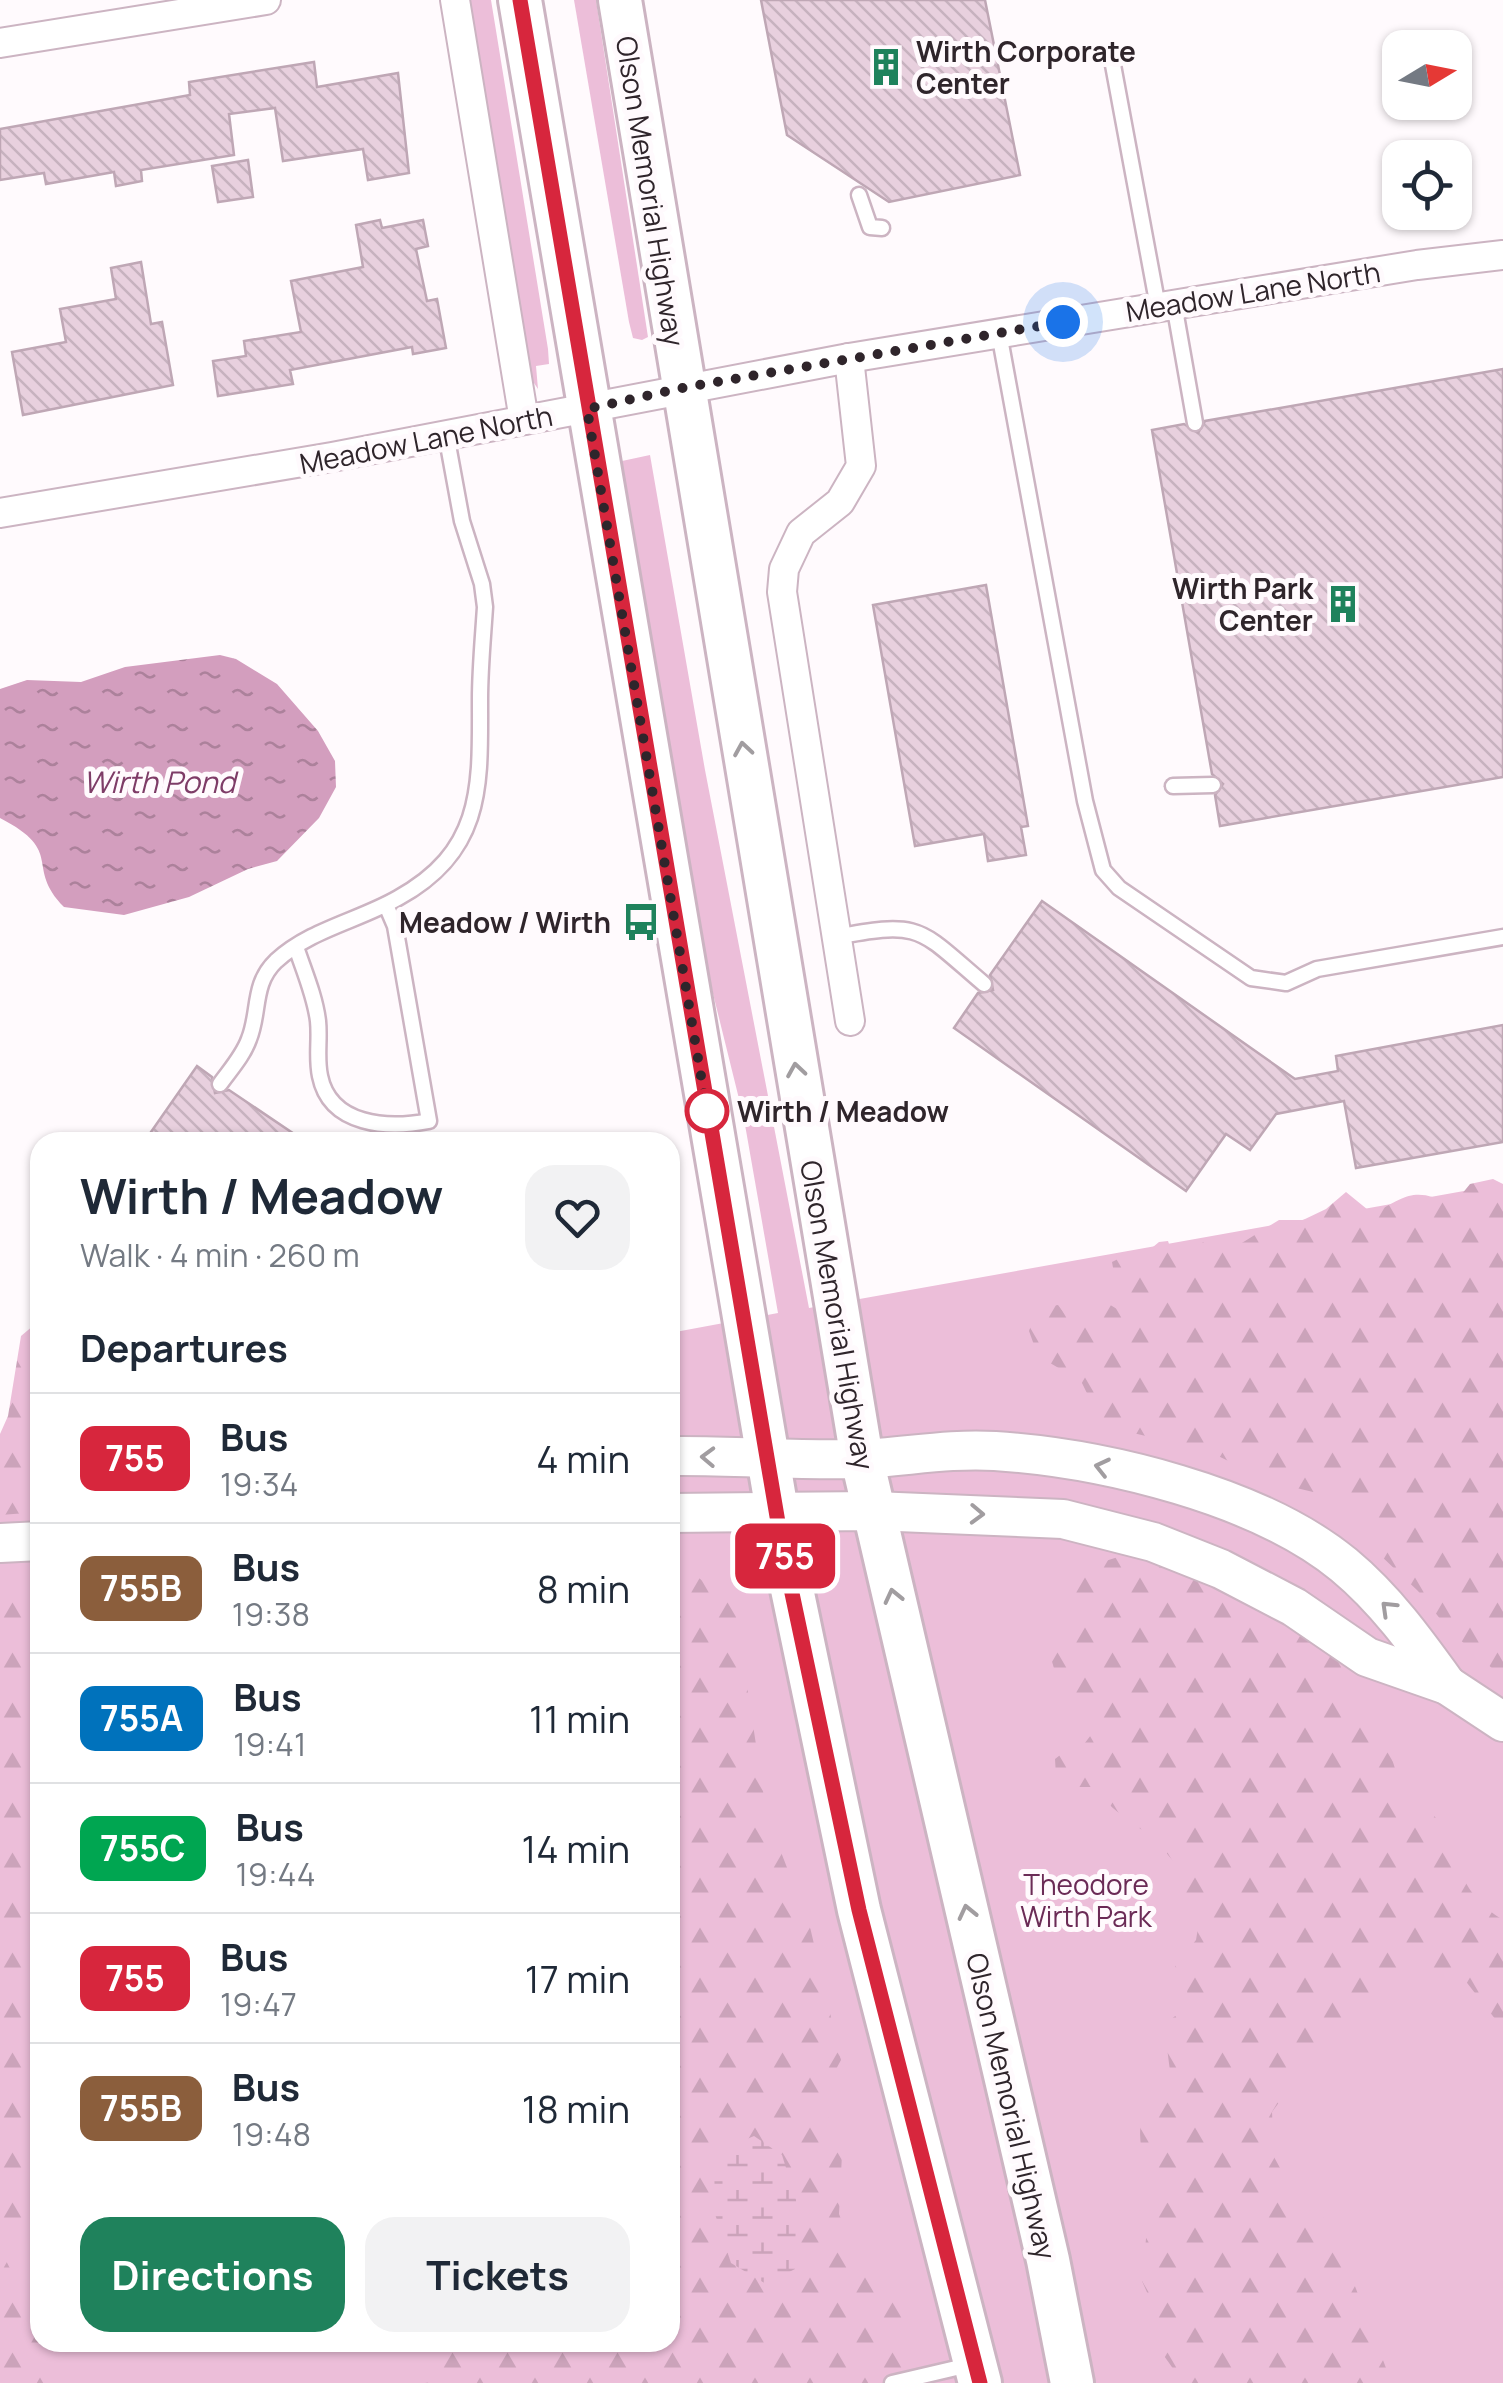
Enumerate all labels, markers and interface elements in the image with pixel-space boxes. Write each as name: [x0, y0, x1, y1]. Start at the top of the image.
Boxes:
north arrow: [1382, 30, 1472, 120]
map controls: [1382, 30, 1472, 230]
place label: Wirth Corporate Center: [916, 32, 1136, 102]
street label: Olson Memorial Highway: [608, 33, 694, 349]
building icon: Wirth Corporate Center: [865, 46, 907, 88]
button: locate: [1382, 140, 1472, 230]
street label: Meadow Lane North: [1123, 252, 1383, 330]
your location: [1038, 297, 1088, 347]
street label: Meadow Lane North: [296, 396, 556, 482]
place label: Wirth Park Center: [1172, 569, 1314, 639]
building icon: Wirth Park Center: [1322, 583, 1364, 625]
one-way arrow: [733, 741, 754, 757]
water label: Wirth Pond: [83, 761, 239, 802]
bus stop icon: Meadow / Wirth: [620, 901, 662, 943]
place label: Meadow / Wirth: [399, 903, 611, 941]
one-way arrow: [786, 1062, 807, 1078]
marker: Wirth / Meadow: [686, 1090, 728, 1132]
place label: Wirth / Meadow: [737, 1092, 949, 1130]
street label: Olson Memorial Highway: [792, 1157, 884, 1473]
text: Wirth / Meadow: [80, 1163, 443, 1228]
button: heart: [525, 1165, 630, 1270]
text: Walk · 4 min · 260 m: [80, 1233, 360, 1277]
text: Departures: [80, 1321, 288, 1373]
text: Bus: [220, 1410, 288, 1462]
text: 4 min: [536, 1432, 630, 1484]
text: 755: [105, 1434, 165, 1482]
one-way arrow: [700, 1446, 716, 1467]
one-way arrow: [1093, 1458, 1110, 1479]
text: 19:34: [220, 1462, 298, 1506]
one-way arrow: [970, 1504, 986, 1525]
line badge: 755: [728, 1524, 842, 1588]
text: 755: [755, 1532, 815, 1580]
text: Bus: [232, 1540, 300, 1592]
text: 8 min: [537, 1562, 630, 1614]
text: 755B: [100, 1564, 182, 1612]
one-way arrow: [884, 1588, 905, 1605]
text: 19:38: [232, 1592, 310, 1636]
one-way arrow: [1381, 1602, 1399, 1620]
text: Bus: [233, 1670, 302, 1722]
text: 11 min: [529, 1692, 630, 1744]
text: 755A: [100, 1694, 183, 1742]
text: 19:41: [233, 1722, 306, 1766]
text: Bus: [236, 1800, 304, 1852]
text: 14 min: [522, 1822, 630, 1874]
text: 755C: [100, 1824, 186, 1872]
text: 19:44: [236, 1852, 316, 1896]
park label: Theodore Wirth Park: [1020, 1865, 1153, 1935]
one-way arrow: [958, 1904, 979, 1921]
text: Bus: [220, 1930, 288, 1982]
street label: Olson Memorial Highway: [958, 1949, 1066, 2263]
text: 17 min: [525, 1952, 630, 2004]
text: 755: [105, 1954, 165, 2002]
text: 19:47: [220, 1982, 297, 2026]
text: Bus: [232, 2060, 300, 2112]
text: 18 min: [522, 2082, 630, 2134]
text: 755B: [100, 2084, 182, 2132]
text: 19:48: [232, 2112, 311, 2156]
button: Directions: [80, 2217, 345, 2332]
button: Tickets: [365, 2217, 630, 2332]

